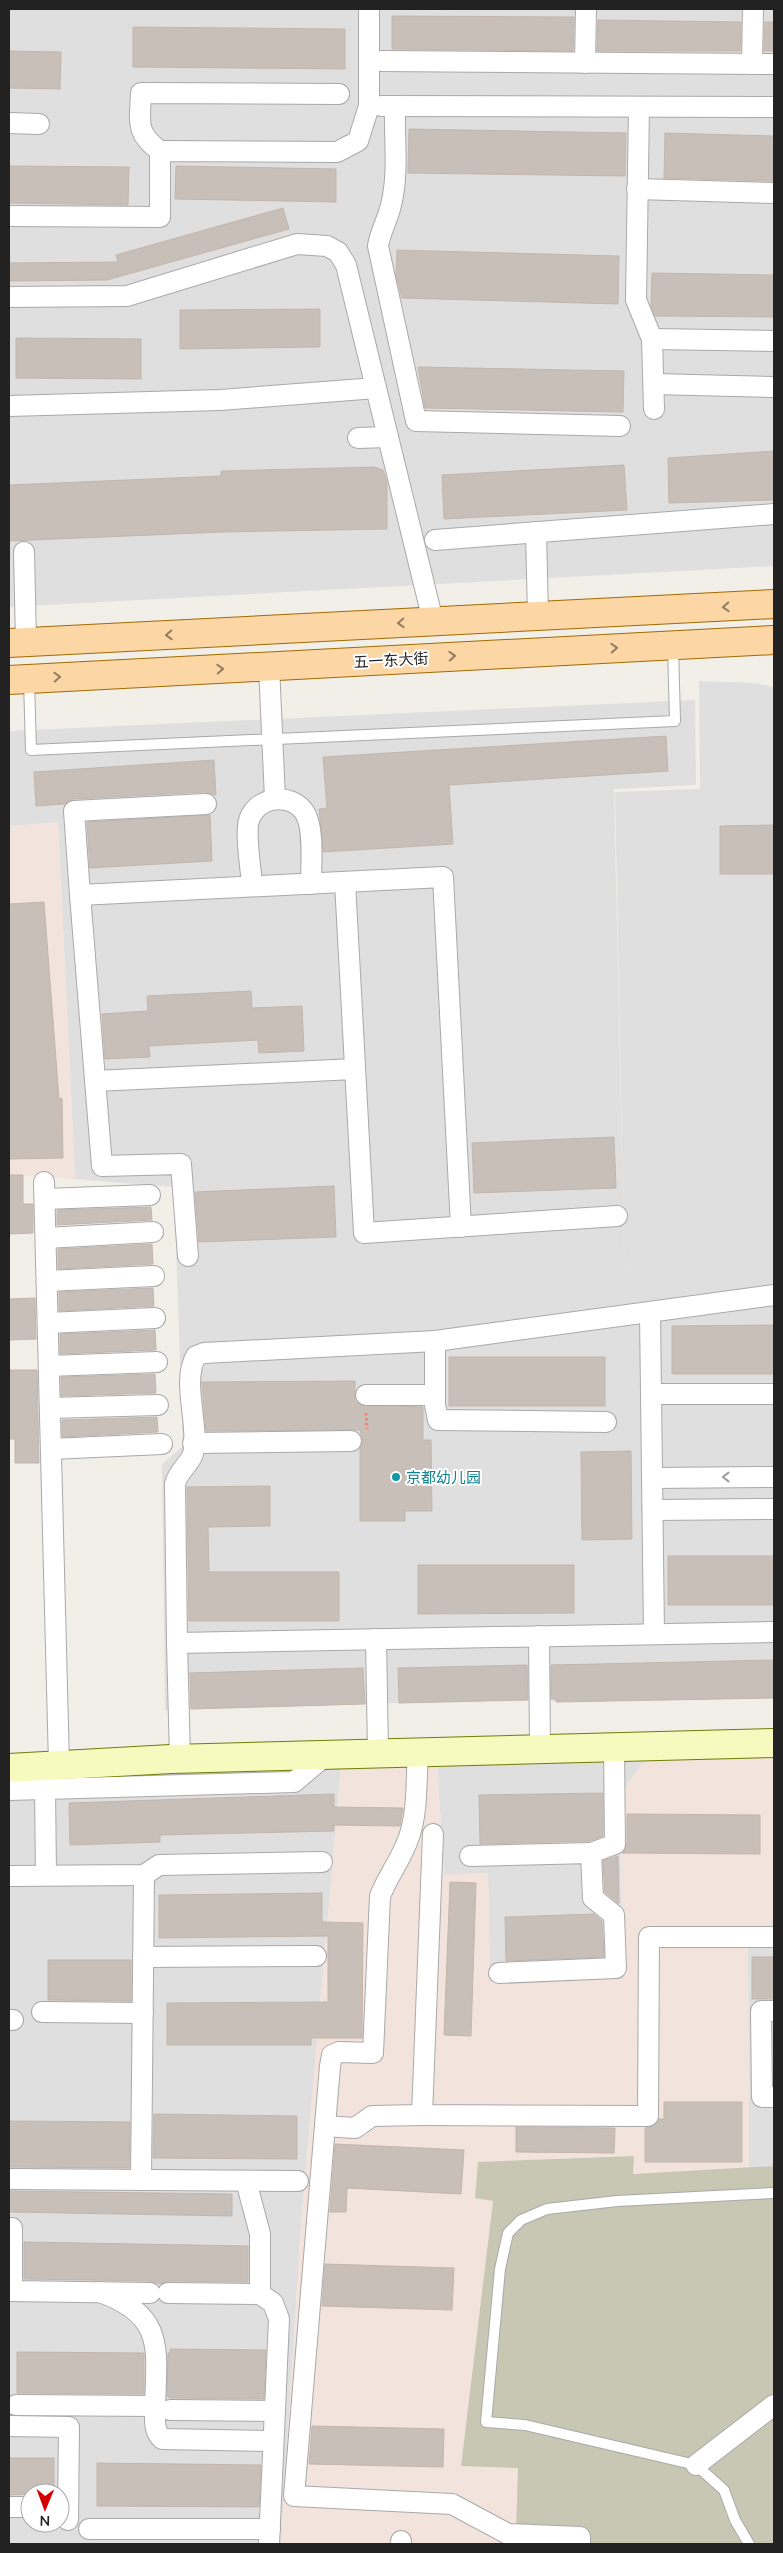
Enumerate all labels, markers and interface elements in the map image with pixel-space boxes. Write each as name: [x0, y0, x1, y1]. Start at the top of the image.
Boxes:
one-way arrow: [721, 601, 729, 612]
one-way arrow: [397, 617, 405, 628]
one-way arrow: [165, 630, 173, 640]
one-way arrow: [610, 643, 618, 653]
street label: 五一东大街: [353, 649, 429, 671]
one-way arrow: [448, 651, 456, 662]
one-way arrow: [216, 663, 224, 674]
one-way arrow: [54, 672, 62, 683]
place label: 京都幼儿园: [406, 1468, 481, 1487]
marker: 京都幼儿园: [390, 1471, 402, 1483]
one-way arrow: [721, 1472, 729, 1482]
north arrow: [20, 2483, 70, 2533]
text: N: [39, 2512, 50, 2530]

